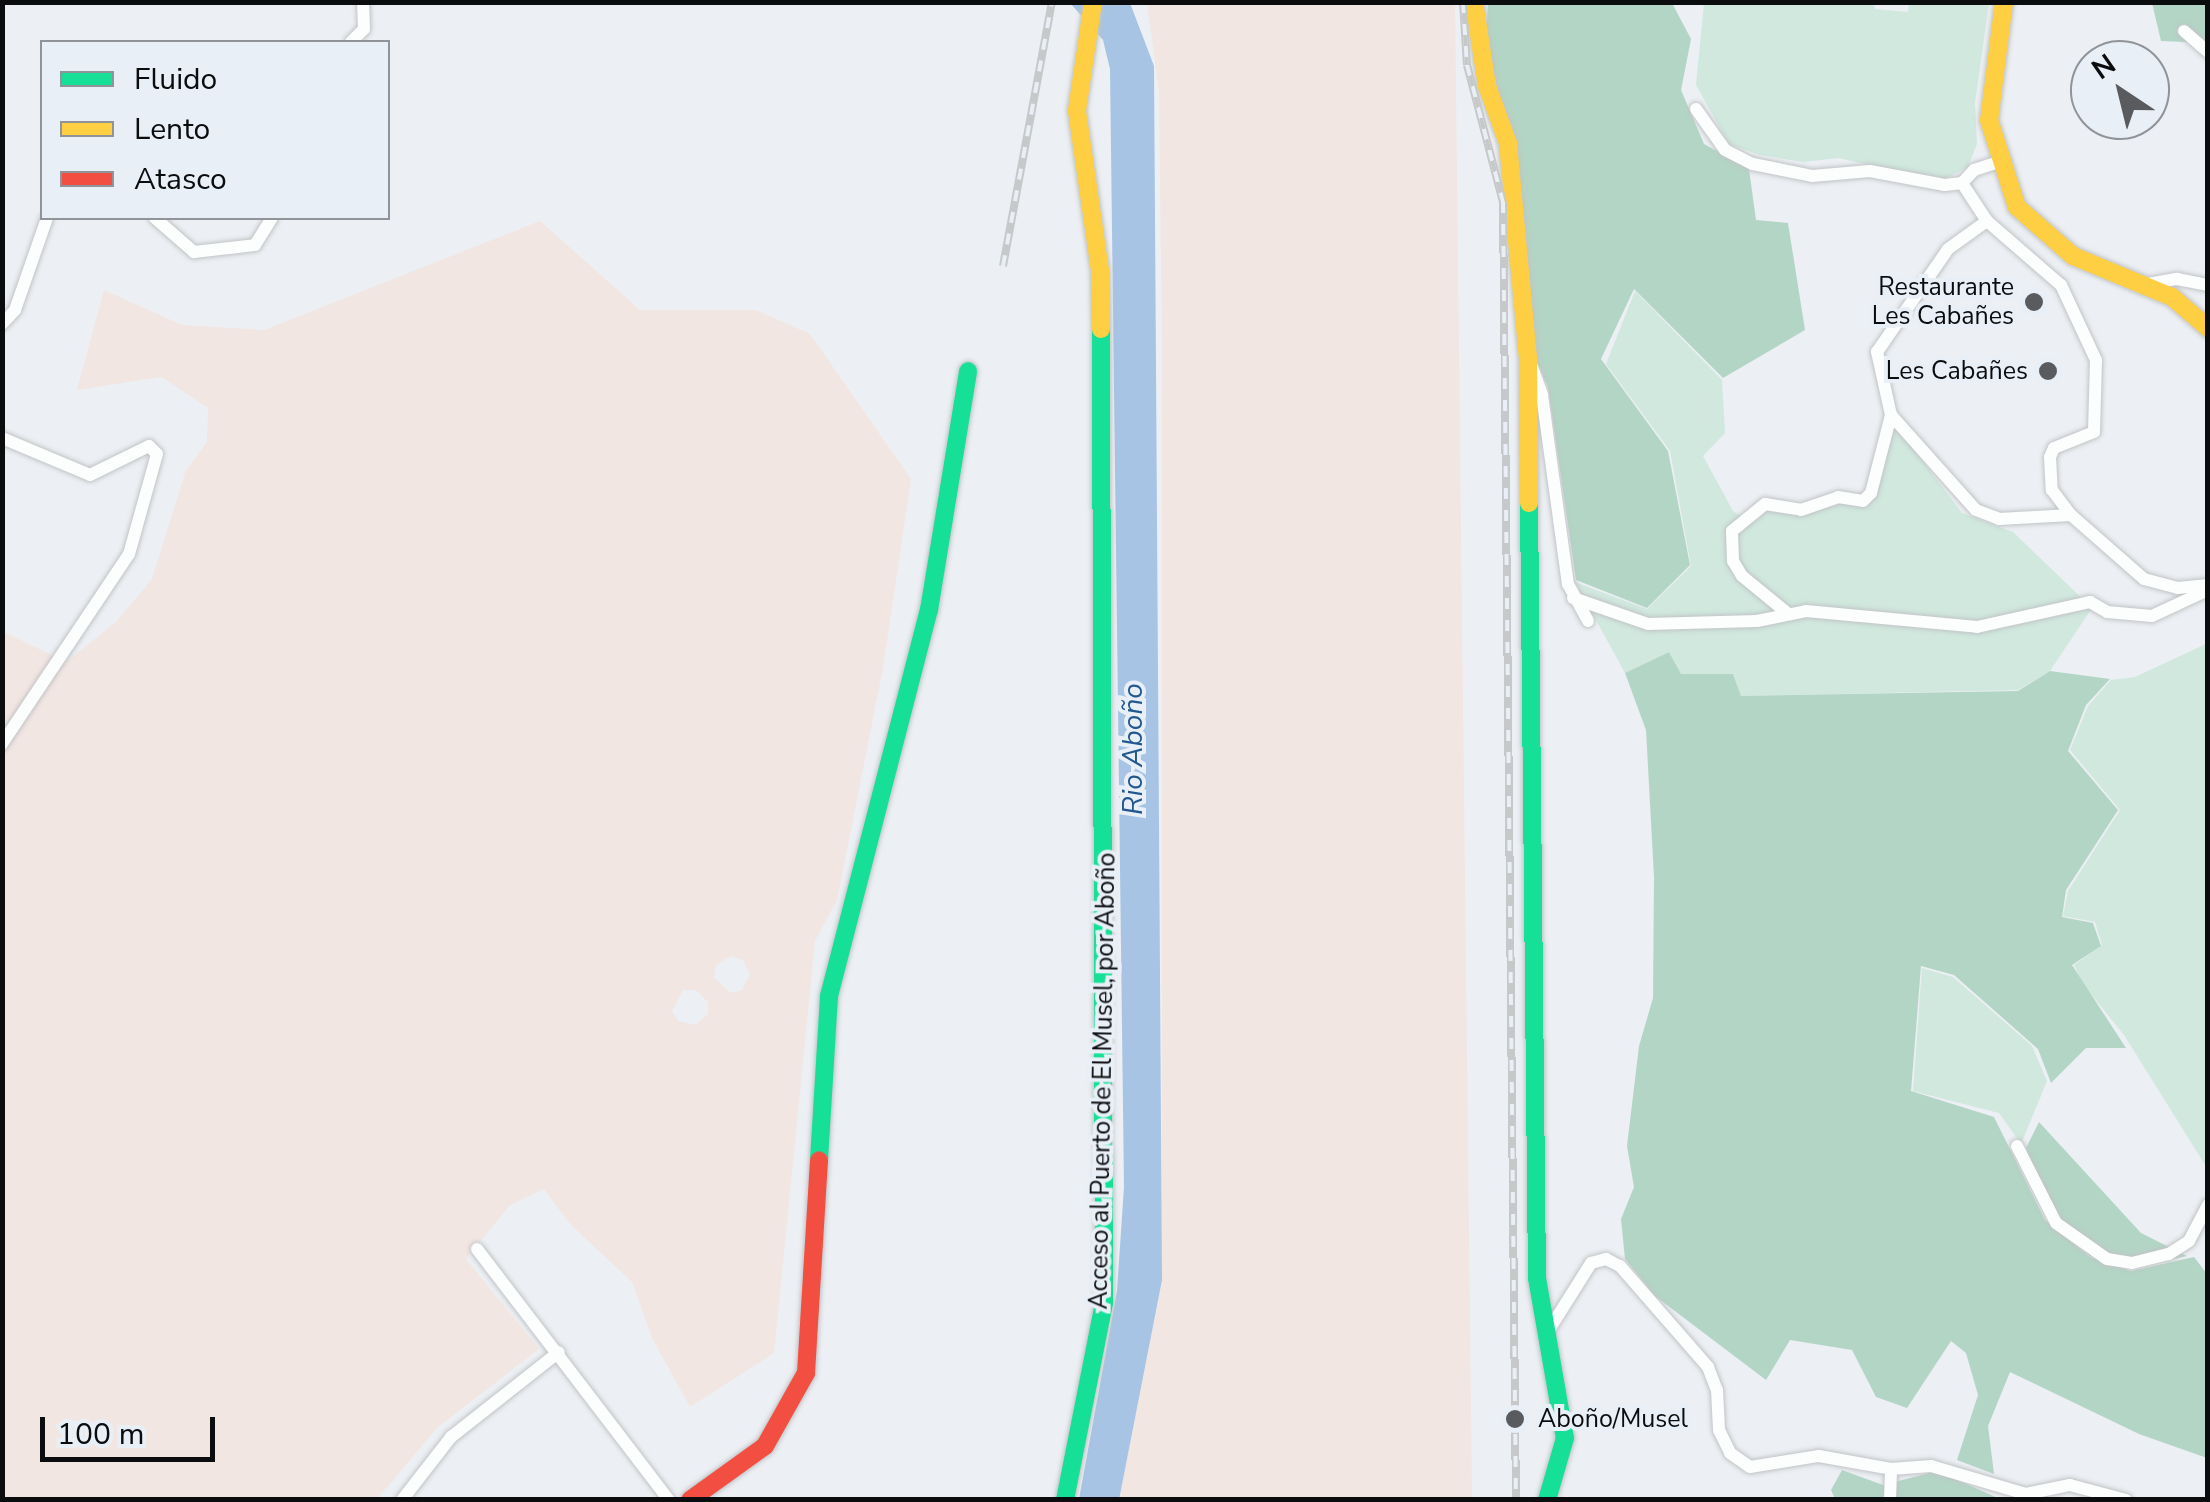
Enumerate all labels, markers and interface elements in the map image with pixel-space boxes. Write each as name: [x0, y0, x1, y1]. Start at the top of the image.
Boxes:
legend: [40, 40, 390, 220]
north arrow: [2070, 40, 2170, 140]
text: N: [2084, 45, 2123, 89]
text: Fluido: [134, 59, 217, 100]
text: Lento: [134, 109, 210, 150]
text: Atasco: [134, 159, 227, 200]
place label: Restaurante Les Cabañes: [1872, 273, 2014, 332]
marker: Restaurante Les Cabañes: [2023, 291, 2045, 313]
place label: Les Cabañes: [1886, 356, 2028, 386]
marker: Les Cabañes: [2037, 360, 2059, 382]
water label: Rio Aboño: [1116, 683, 1150, 815]
street label: Acceso al Puerto de El Musel, por Aboño: [1084, 852, 1122, 1310]
scale bar: [45, 1397, 220, 1459]
place label: Aboño/Musel: [1538, 1404, 1688, 1434]
marker: Aboño/Musel: [1502, 1406, 1528, 1432]
text: 100 m: [57, 1414, 144, 1455]

